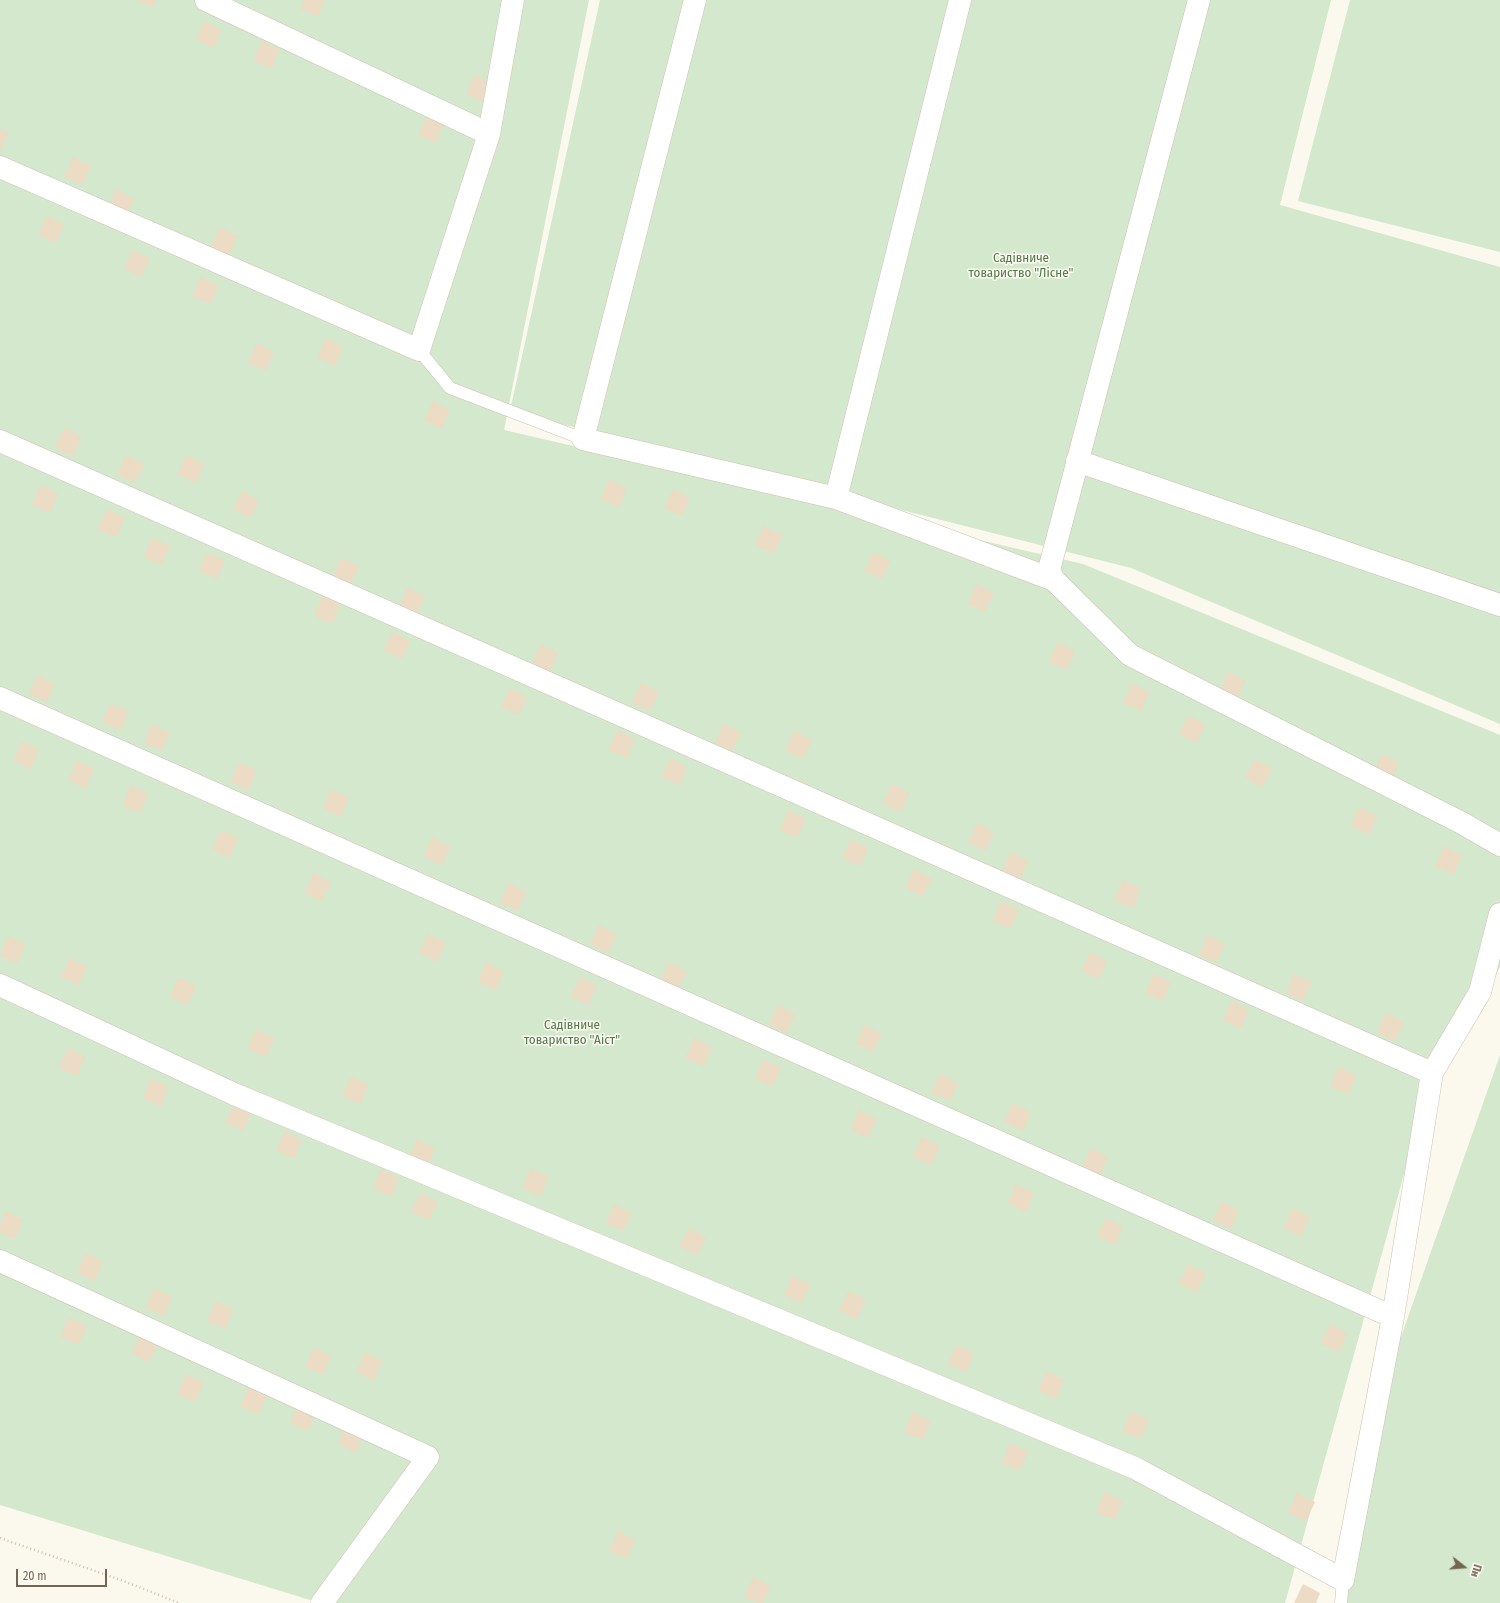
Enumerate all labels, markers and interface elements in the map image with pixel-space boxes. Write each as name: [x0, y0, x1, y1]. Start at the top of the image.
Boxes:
park label: Садівниче товариство "Лісне": [969, 250, 1073, 281]
park label: Садівниче товариство "Аіст": [524, 1017, 620, 1048]
north arrow: [1444, 1547, 1484, 1587]
scale bar: [18, 1561, 109, 1587]
text: Пн: [1468, 1563, 1484, 1579]
text: 20 m: [23, 1569, 47, 1583]

